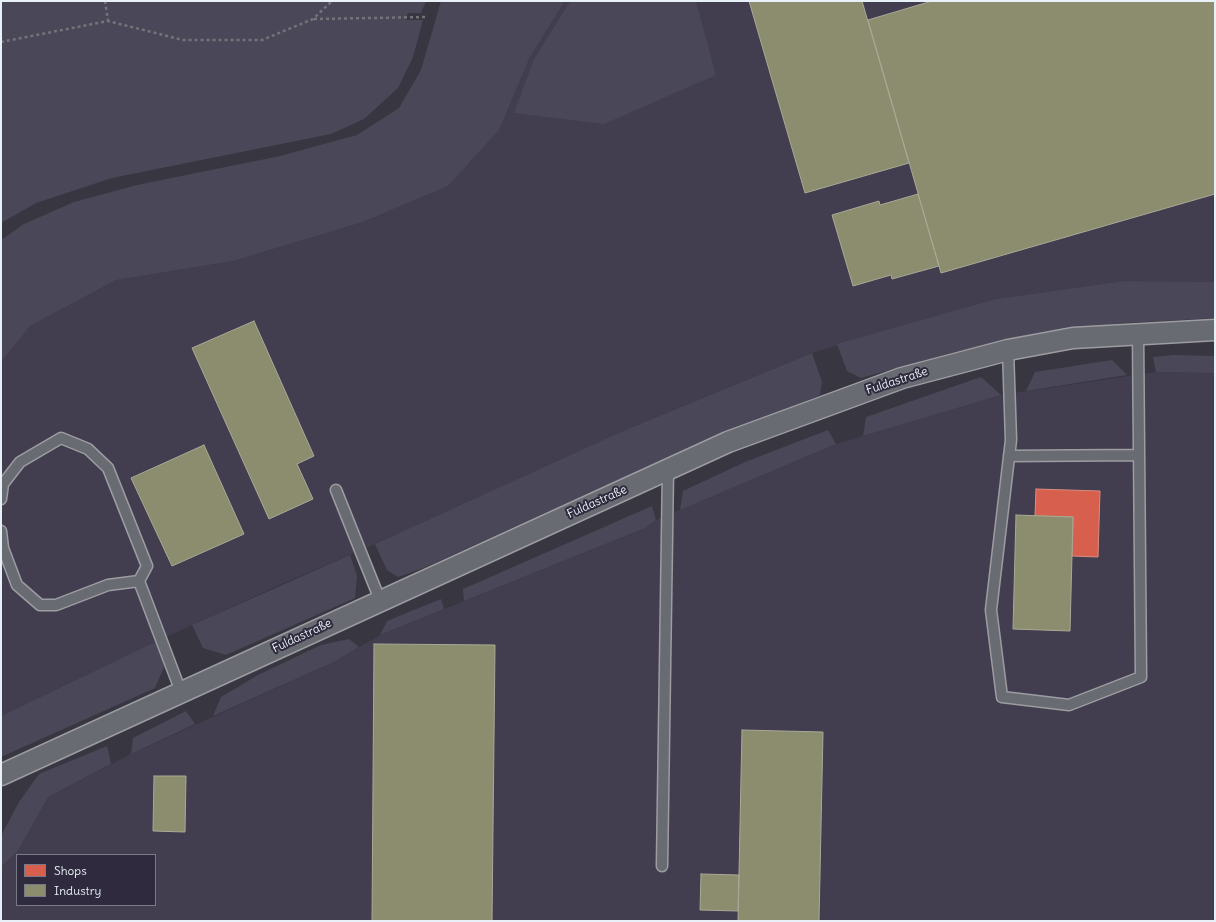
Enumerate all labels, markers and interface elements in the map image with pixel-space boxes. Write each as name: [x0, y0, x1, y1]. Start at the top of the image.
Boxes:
street label: Fuldastraße: [864, 364, 930, 398]
street label: Fuldastraße: [565, 482, 629, 522]
street label: Fuldastraße: [270, 616, 334, 656]
legend: [16, 854, 156, 906]
text: Shops: [54, 863, 87, 878]
text: Industry: [54, 883, 101, 898]

